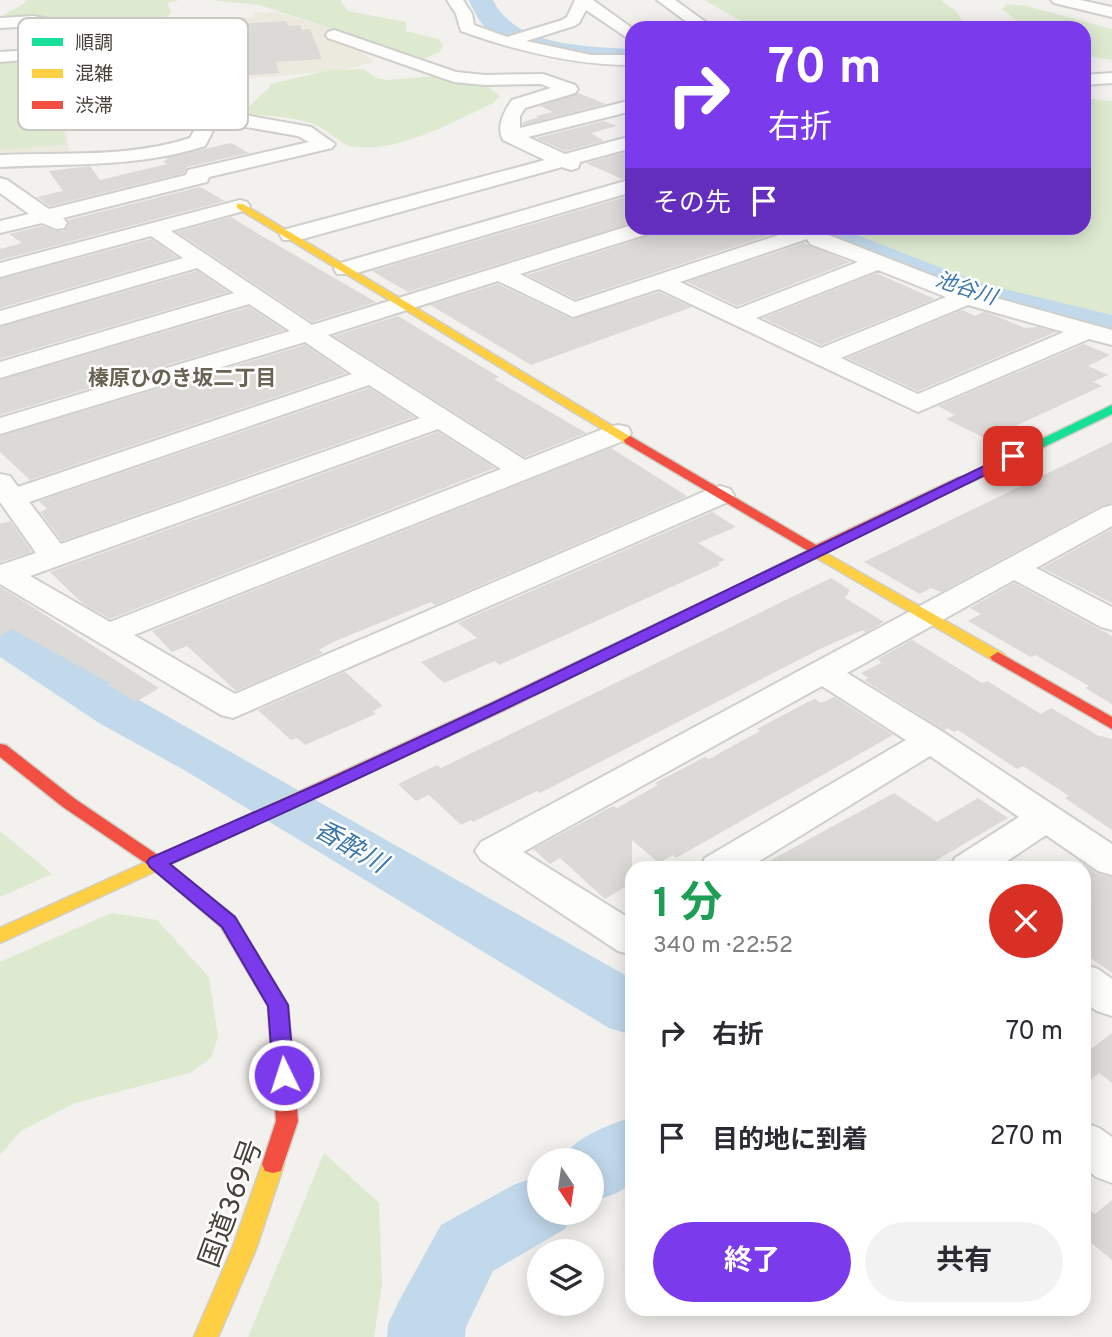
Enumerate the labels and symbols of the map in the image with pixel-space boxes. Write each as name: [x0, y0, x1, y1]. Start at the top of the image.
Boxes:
legend: [18, 18, 248, 130]
text: 順調: [75, 32, 113, 56]
text: 混雑: [75, 63, 113, 87]
text: 渋滞: [75, 95, 113, 119]
water label: 池谷川: [931, 267, 1002, 313]
district label: 榛原ひのき坂二丁目: [88, 366, 276, 393]
pin: [983, 426, 1043, 486]
water label: 香酔川: [308, 814, 394, 883]
position arrow: [247, 1038, 321, 1112]
street label: 国道369号: [193, 1135, 273, 1273]
north arrow: [527, 1148, 604, 1225]

